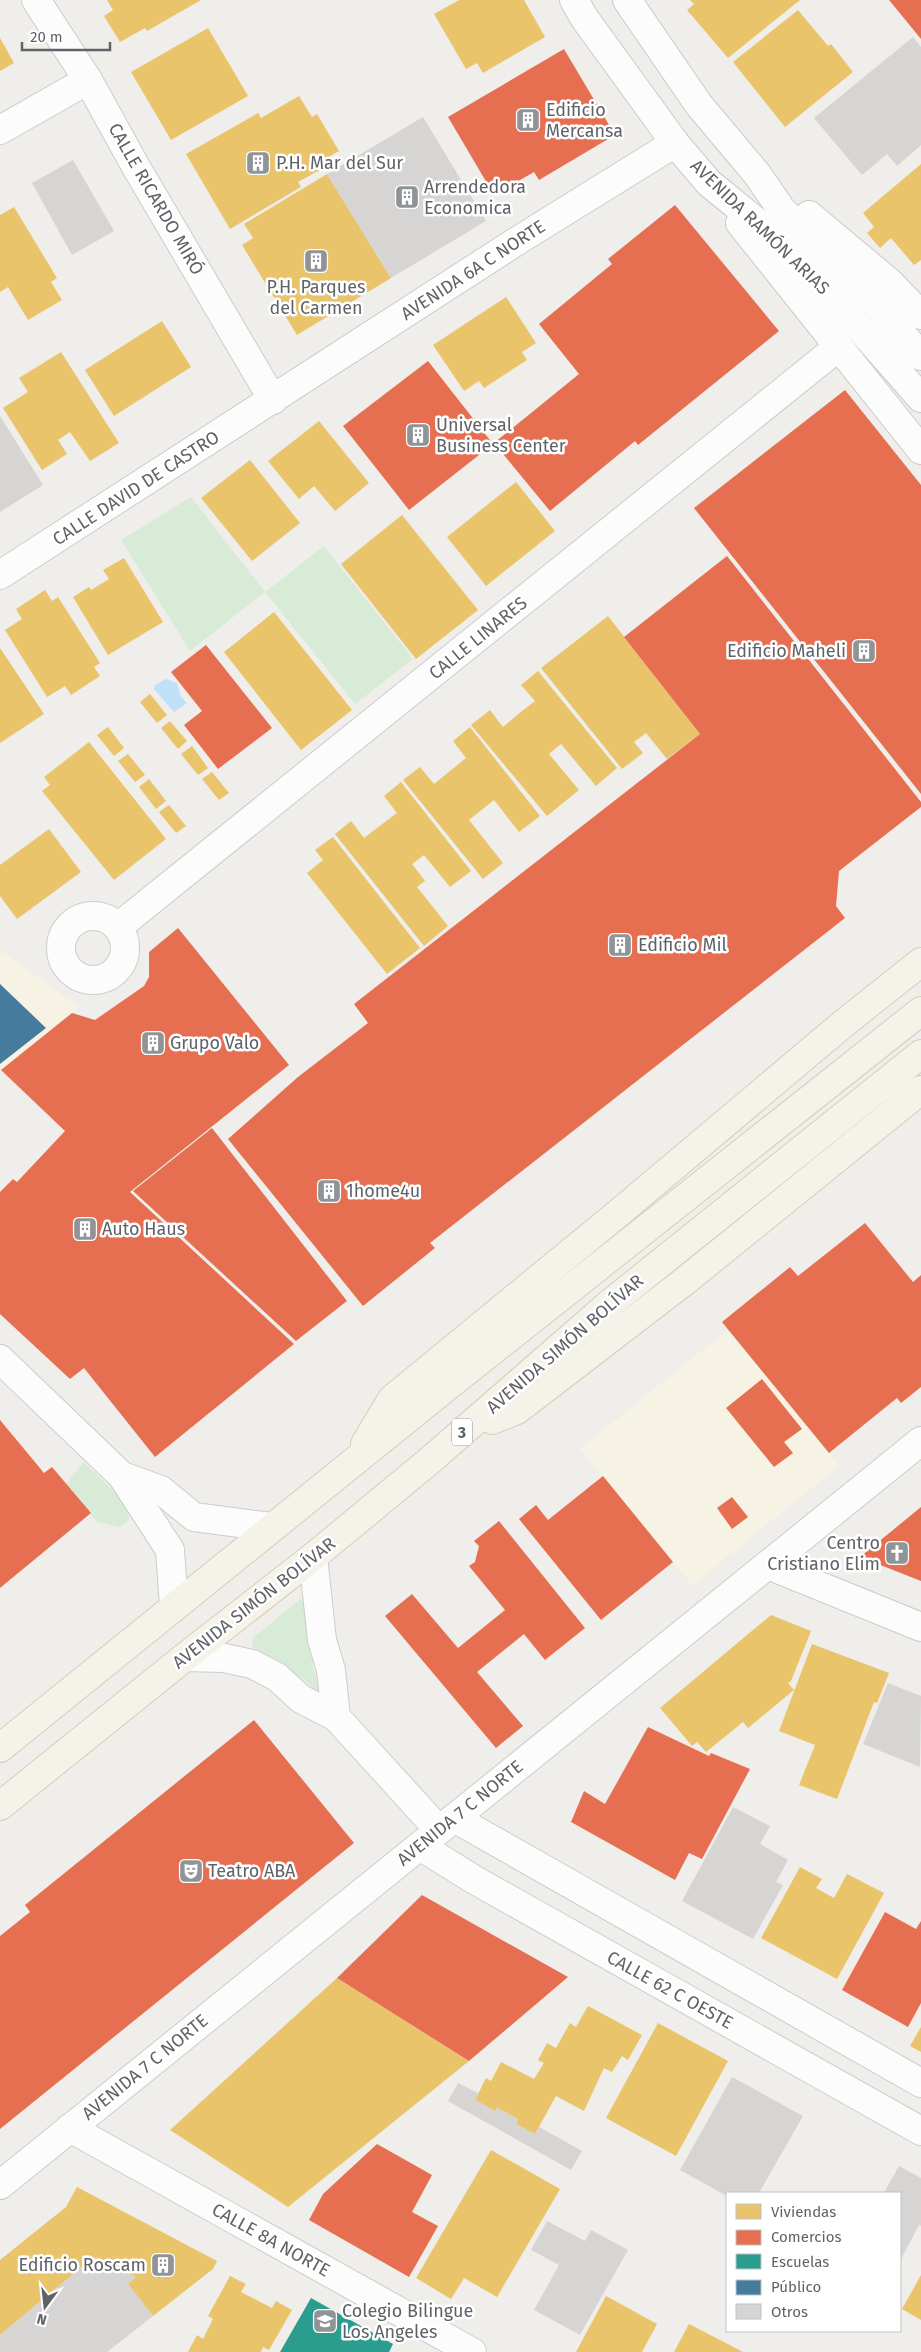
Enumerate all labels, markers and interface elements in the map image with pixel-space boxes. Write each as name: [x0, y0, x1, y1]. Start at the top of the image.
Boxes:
scale bar: [22, 20, 110, 52]
text: 20 m: [30, 28, 63, 46]
place label: Edificio Mercansa: [546, 99, 623, 142]
building icon: Edificio Mercansa: [515, 107, 541, 133]
street label: CALLE RICARDO MIRÓ: [104, 119, 208, 279]
building icon: P.H. Mar del Sur: [245, 150, 271, 176]
place label: P.H. Mar del Sur: [276, 152, 403, 174]
street label: AVENIDA RAMÓN ARIAS: [686, 155, 834, 299]
place label: Arrendedora Economica: [424, 176, 526, 219]
building icon: Arrendedora Economica: [394, 184, 420, 210]
street label: AVENIDA 6A C NORTE: [397, 215, 549, 325]
building icon: P.H. Parques del Carmen: [303, 248, 329, 274]
place label: P.H. Parques del Carmen: [266, 276, 366, 319]
place label: Universal Business Center: [436, 414, 566, 457]
building icon: Universal Business Center: [405, 422, 431, 448]
street label: CALLE DAVID DE CASTRO: [49, 426, 223, 550]
street label: CALLE LINARES: [425, 592, 532, 684]
building icon: Edificio Maheli: [851, 638, 877, 664]
place label: Edificio Maheli: [727, 640, 846, 662]
building icon: Edificio Mil: [607, 932, 633, 958]
place label: Edificio Mil: [638, 934, 727, 956]
building icon: Grupo Valo: [140, 1030, 166, 1056]
place label: Grupo Valo: [170, 1032, 259, 1054]
building icon: 1home4u: [316, 1178, 342, 1204]
place label: 1home4u: [346, 1180, 420, 1202]
building icon: Auto Haus: [72, 1216, 98, 1242]
place label: Auto Haus: [102, 1218, 185, 1240]
street label: AVENIDA SIMÓN BOLÍVAR: [481, 1269, 648, 1418]
road number: 3: [452, 1418, 472, 1445]
street label: AVENIDA SIMÓN BOLÍVAR: [167, 1532, 340, 1674]
place label: Centro Cristiano Elim: [767, 1532, 880, 1575]
church icon: Centro Cristiano Elim: [884, 1540, 910, 1566]
street label: AVENIDA 7 C NORTE: [393, 1755, 527, 1871]
theatre icon: Teatro ABA: [178, 1858, 204, 1884]
place label: Teatro ABA: [208, 1860, 296, 1882]
street label: CALLE 62 C OESTE: [603, 1946, 737, 2034]
street label: AVENIDA 7 C NORTE: [78, 2009, 212, 2125]
legend: [726, 2192, 901, 2332]
street label: CALLE 8A NORTE: [208, 2198, 334, 2282]
text: Viviendas: [771, 2203, 836, 2221]
text: Comercios: [771, 2228, 841, 2246]
building icon: Edificio Roscam: [150, 2252, 176, 2278]
text: Escuelas: [771, 2253, 829, 2271]
place label: Edificio Roscam: [18, 2254, 146, 2276]
text: Público: [771, 2278, 821, 2296]
north arrow: [20, 2282, 70, 2332]
place label: Colegio Bilingue Los Angeles: [342, 2300, 473, 2343]
text: Otros: [771, 2303, 808, 2321]
school or university icon: Colegio Bilingue Los Angeles: [312, 2308, 338, 2334]
text: N: [35, 2310, 48, 2328]

